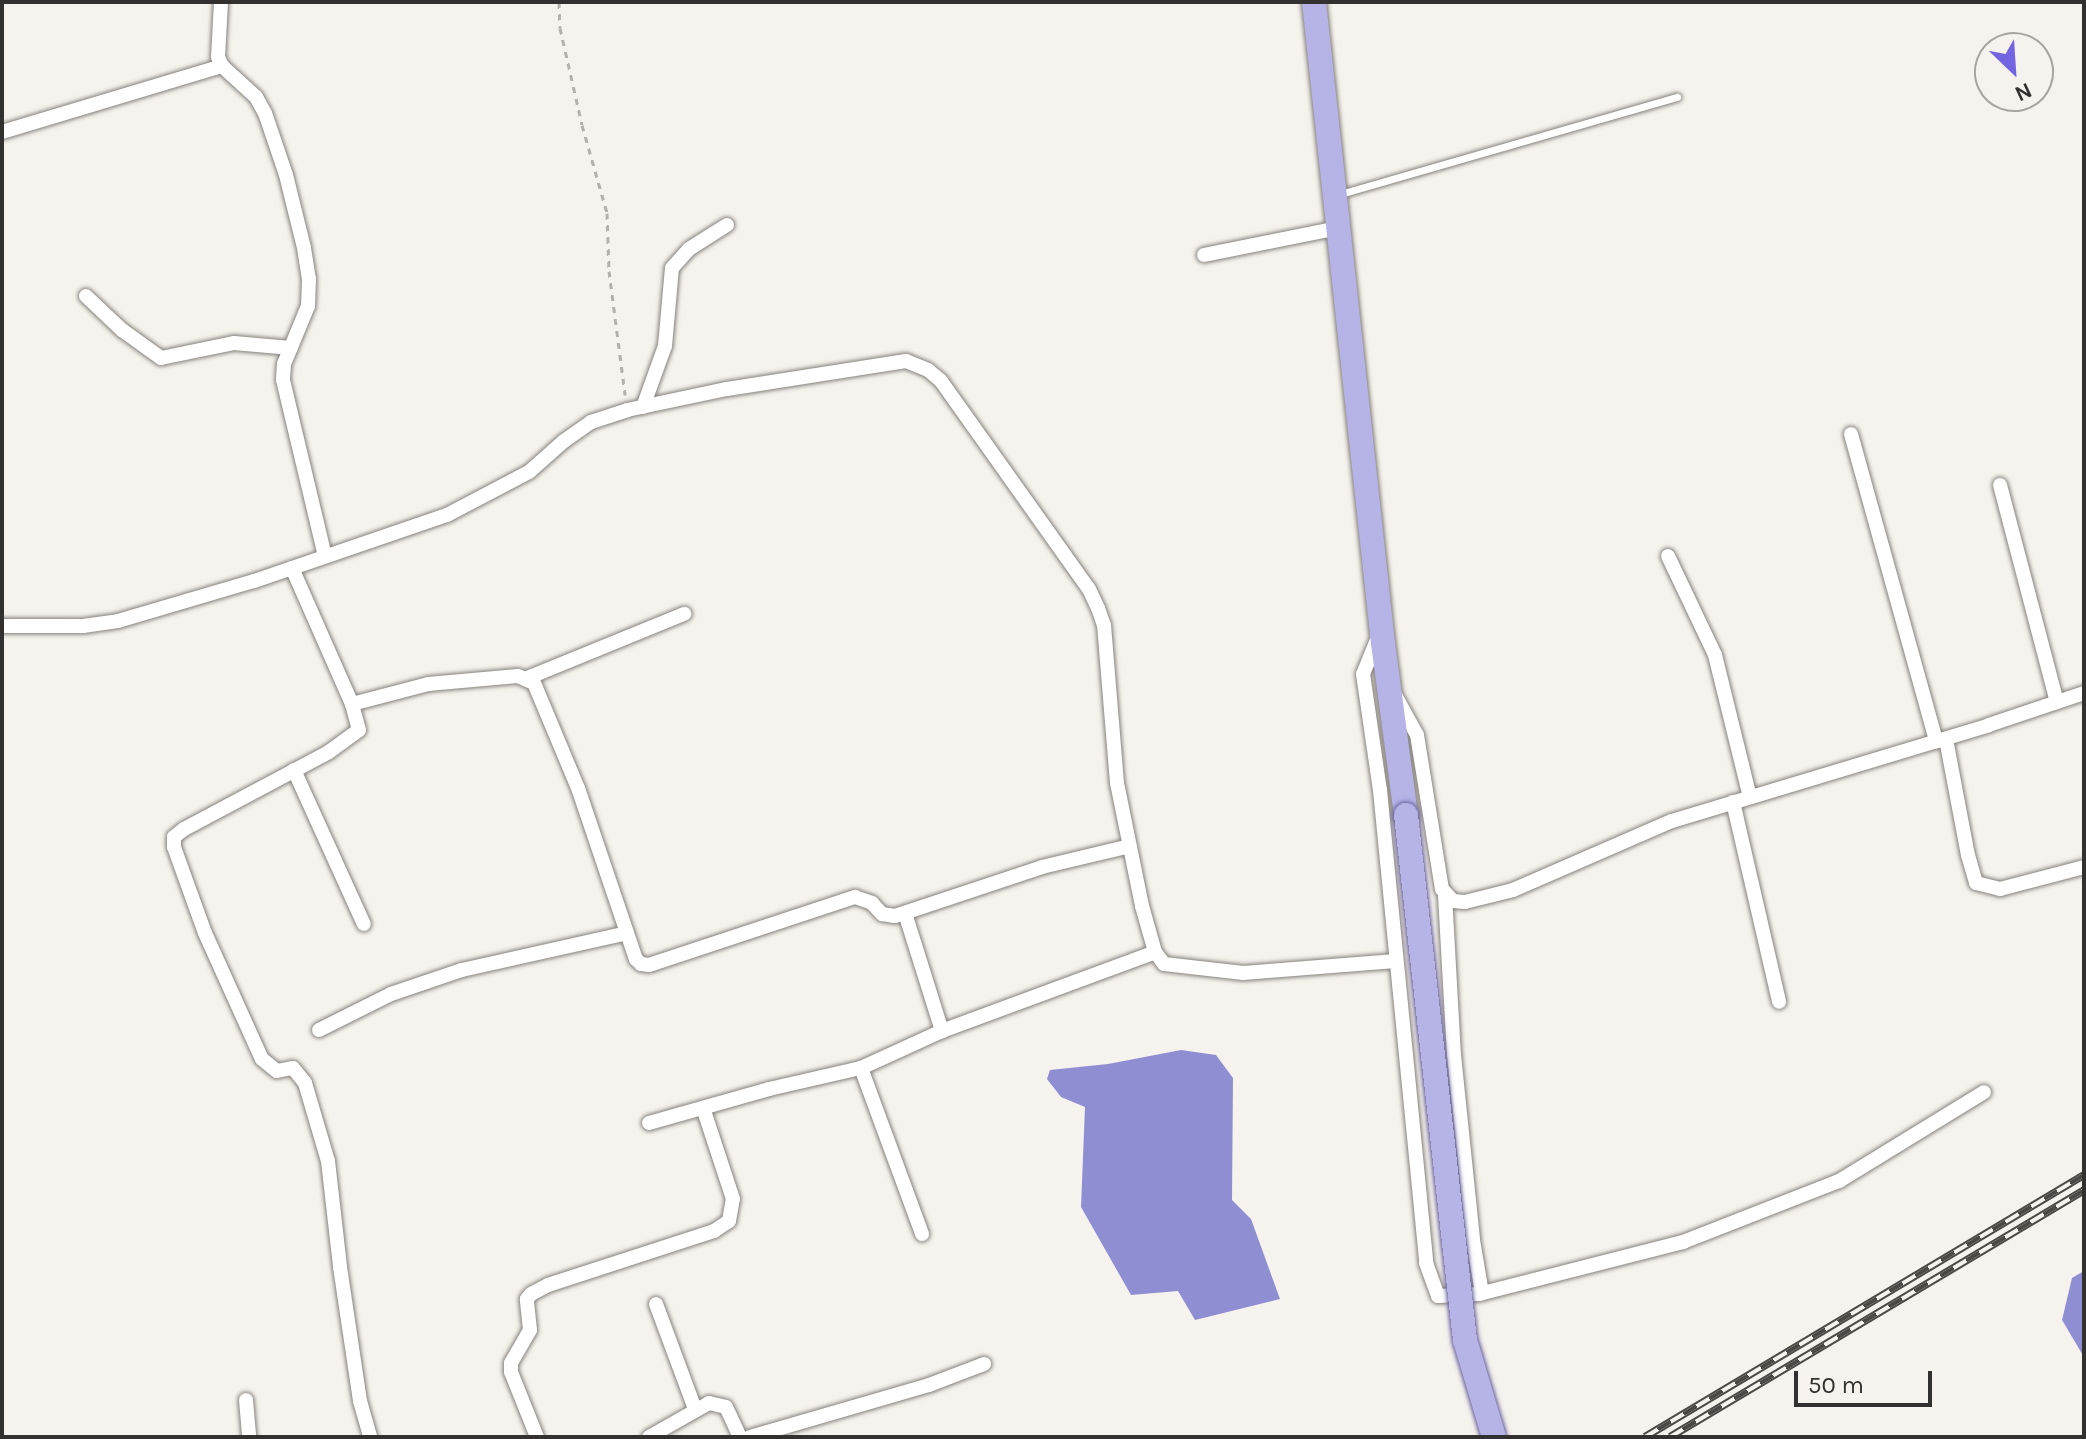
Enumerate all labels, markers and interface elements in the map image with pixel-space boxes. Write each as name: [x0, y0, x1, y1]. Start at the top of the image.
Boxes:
north arrow: [1974, 32, 2054, 112]
text: N: [2011, 77, 2036, 107]
scale bar: [1798, 1355, 1936, 1405]
text: 50 m: [1808, 1371, 1864, 1399]

